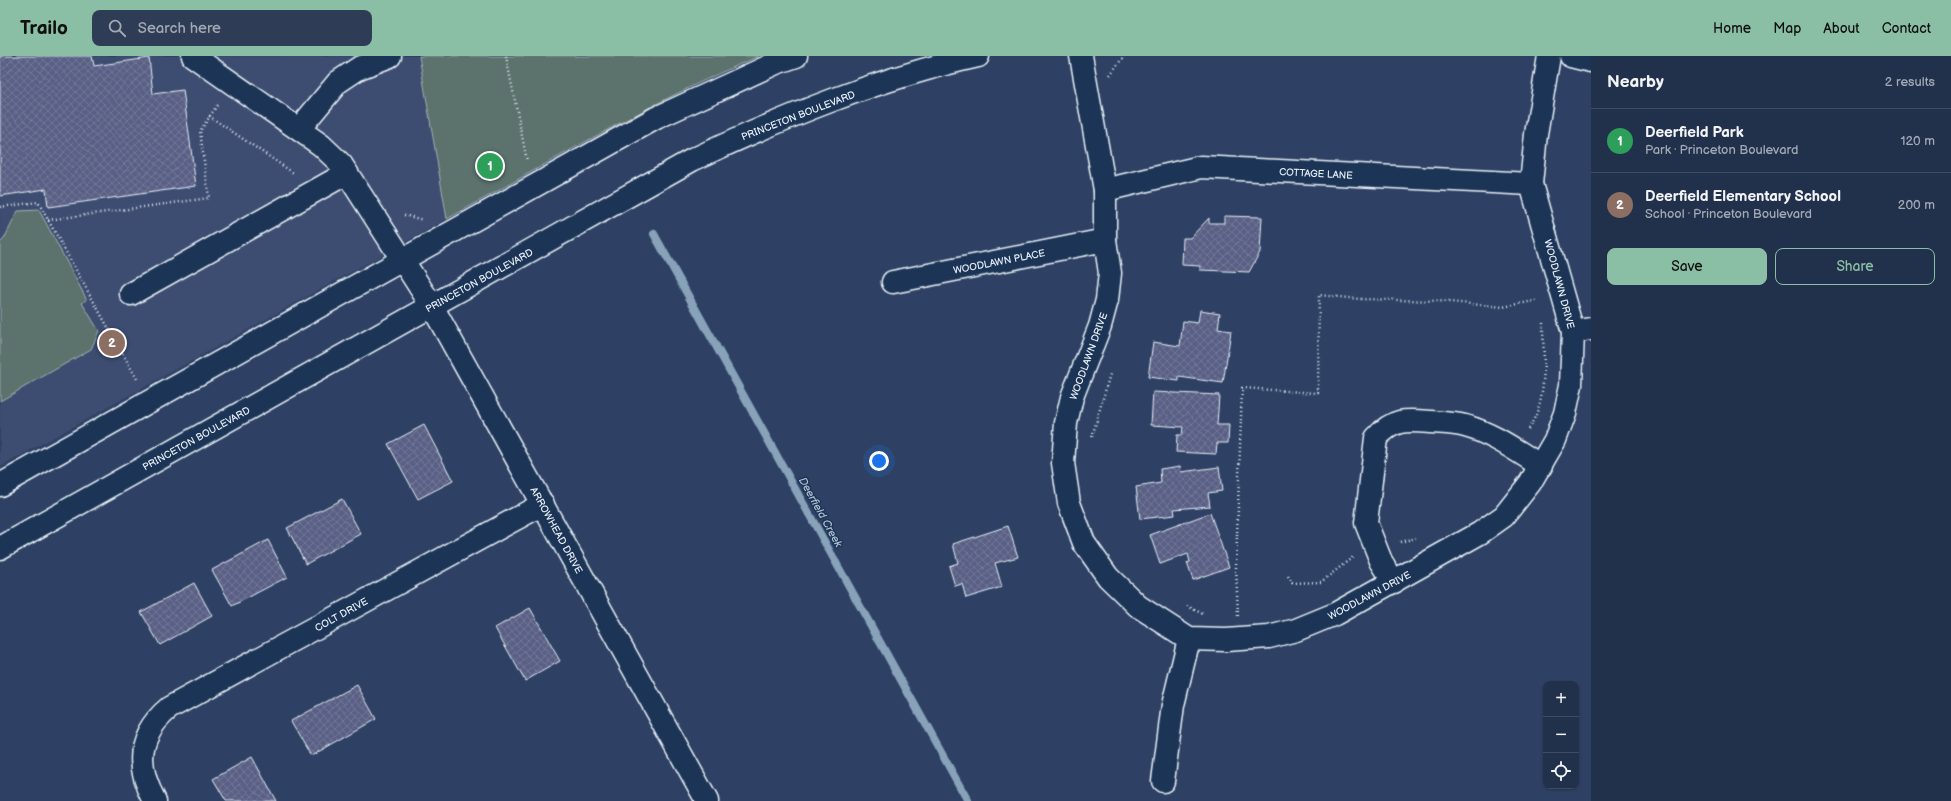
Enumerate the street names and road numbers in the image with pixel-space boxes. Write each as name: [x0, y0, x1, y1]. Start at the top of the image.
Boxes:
street label: PRINCETON BOULEVARD: [740, 89, 857, 143]
street label: COTTAGE LANE: [1279, 166, 1354, 182]
street label: WOODLAWN DRIVE: [1541, 238, 1577, 331]
street label: PRINCETON BOULEVARD: [424, 246, 535, 315]
street label: WOODLAWN PLACE: [952, 247, 1047, 277]
street label: WOODLAWN DRIVE: [1068, 311, 1110, 402]
street label: PRINCETON BOULEVARD: [141, 404, 252, 473]
street label: ARROWHEAD DRIVE: [527, 485, 585, 576]
street label: WOODLAWN DRIVE: [1326, 569, 1413, 623]
street label: COLT DRIVE: [313, 595, 370, 634]

